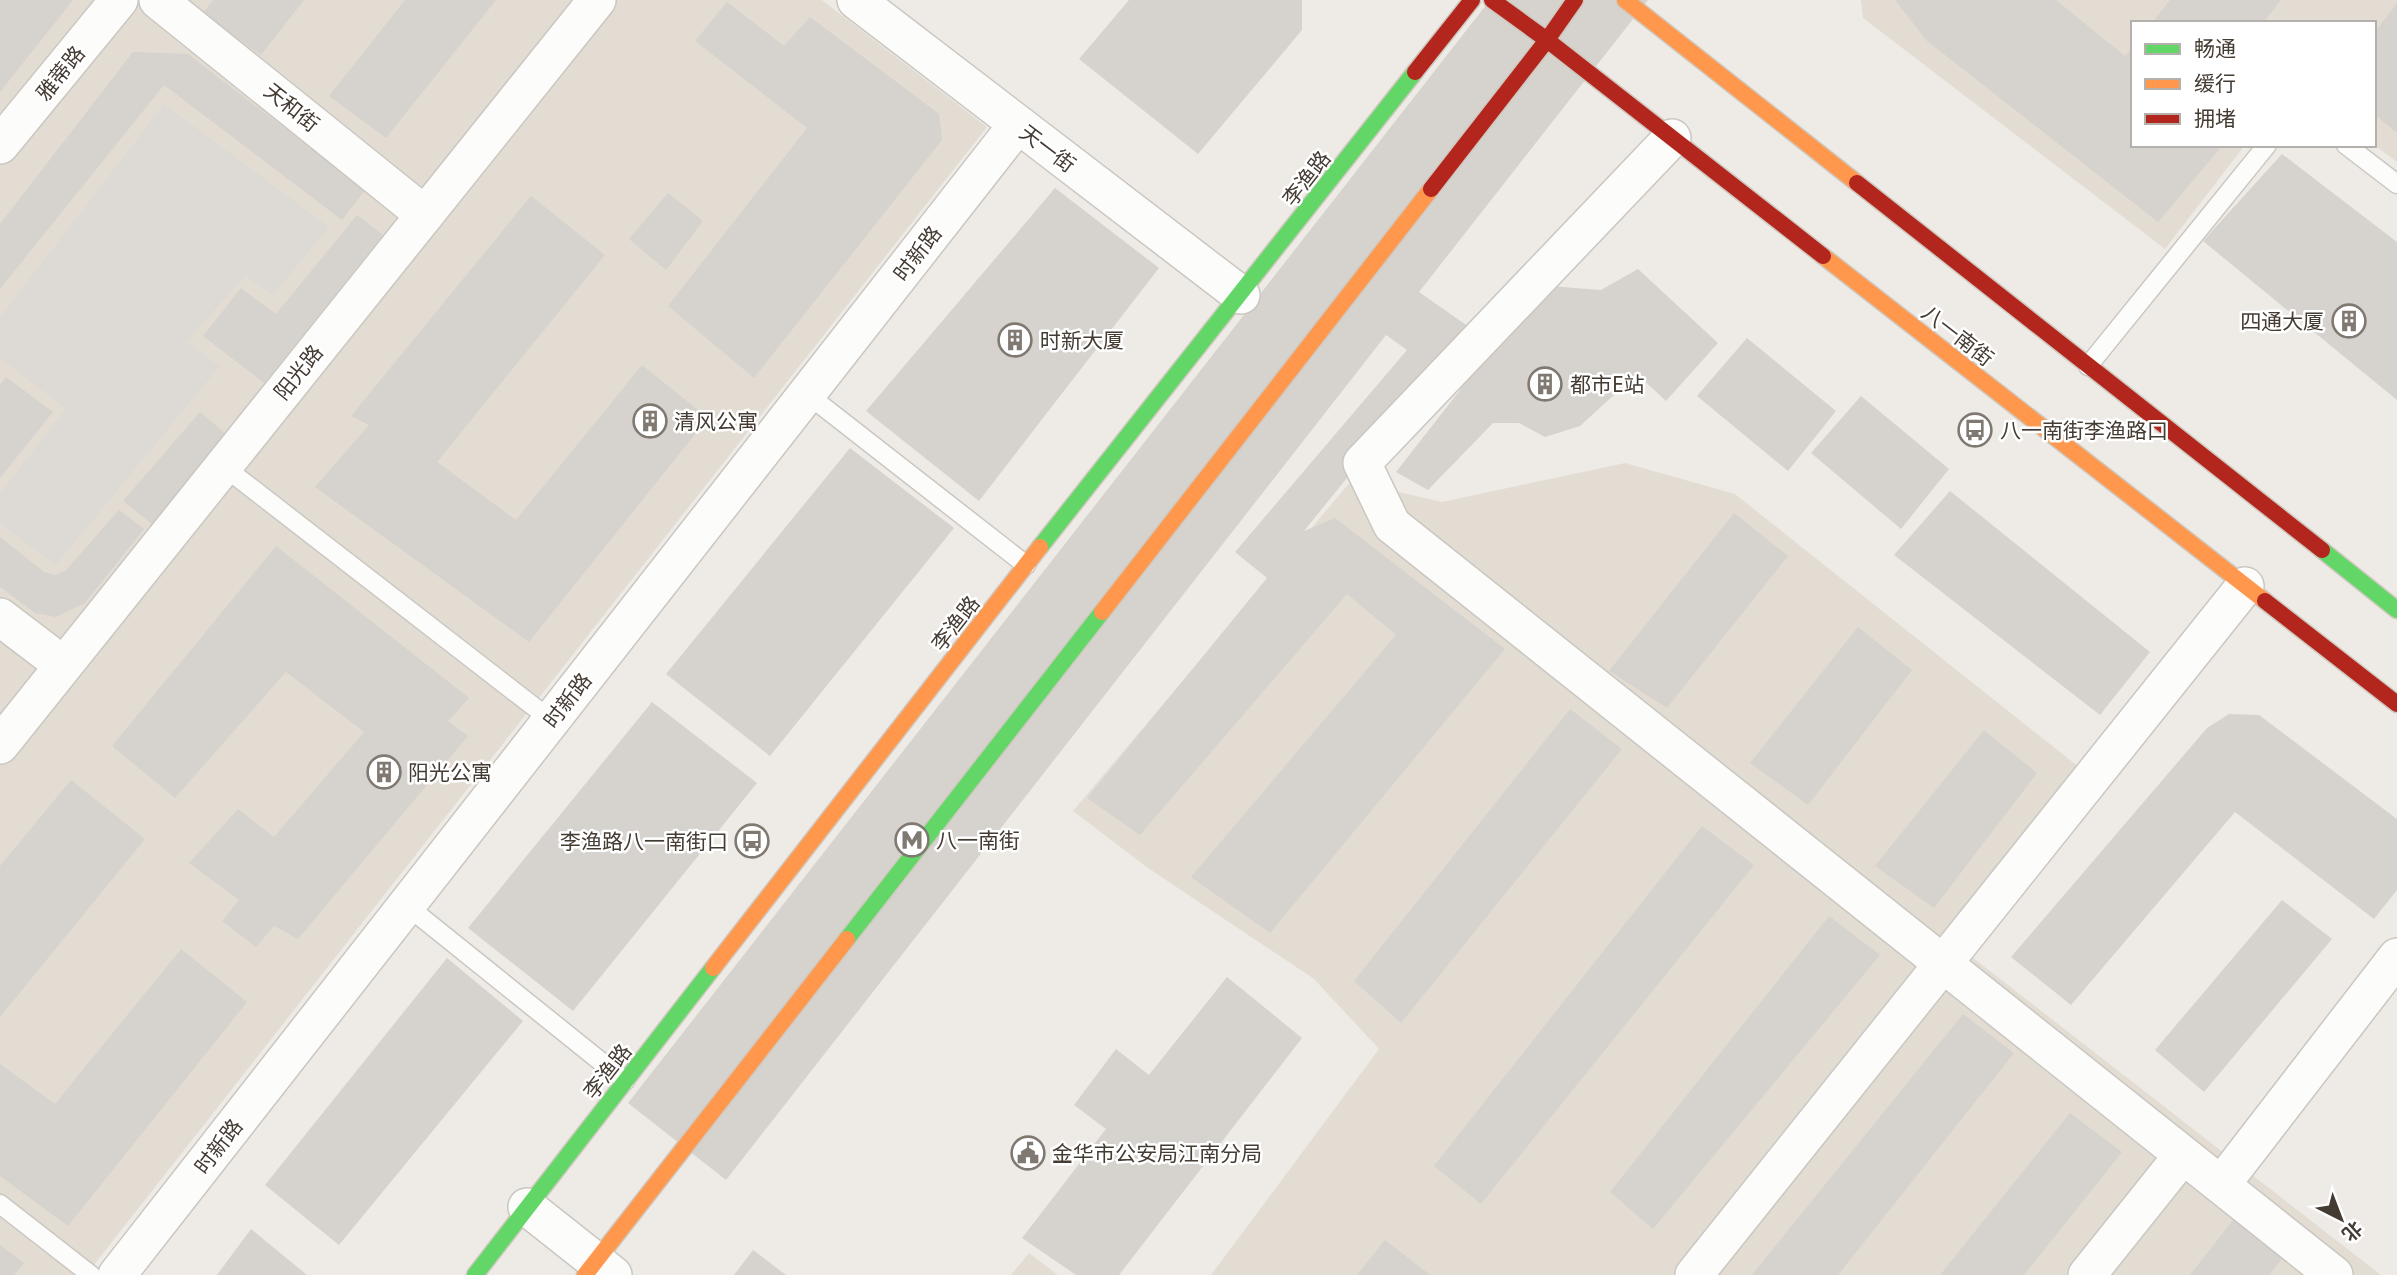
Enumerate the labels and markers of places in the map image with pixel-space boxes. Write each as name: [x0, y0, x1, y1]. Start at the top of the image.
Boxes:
building icon: 四通大厦: [2330, 302, 2368, 340]
place label: 四通大厦: [2240, 307, 2324, 335]
building icon: 时新大厦: [996, 321, 1034, 359]
place label: 时新大厦: [1040, 326, 1124, 354]
building icon: 都市E站: [1526, 365, 1564, 403]
place label: 都市E站: [1570, 370, 1645, 398]
building icon: 清风公寓: [631, 402, 669, 440]
place label: 清风公寓: [674, 407, 758, 435]
bus stop icon: 八一南街李渔路口: [1956, 411, 1994, 449]
place label: 八一南街李渔路口: [2000, 416, 2168, 444]
building icon: 阳光公寓: [365, 753, 403, 791]
place label: 阳光公寓: [408, 758, 492, 786]
metro station icon: 八一南街: [893, 821, 931, 859]
bus stop icon: 李渔路八一南街口: [733, 822, 771, 860]
place label: 八一南街: [936, 826, 1020, 854]
place label: 李渔路八一南街口: [560, 827, 728, 855]
public building icon: 金华市公安局江南分局: [1009, 1134, 1047, 1172]
place label: 金华市公安局江南分局: [1052, 1139, 1262, 1167]

